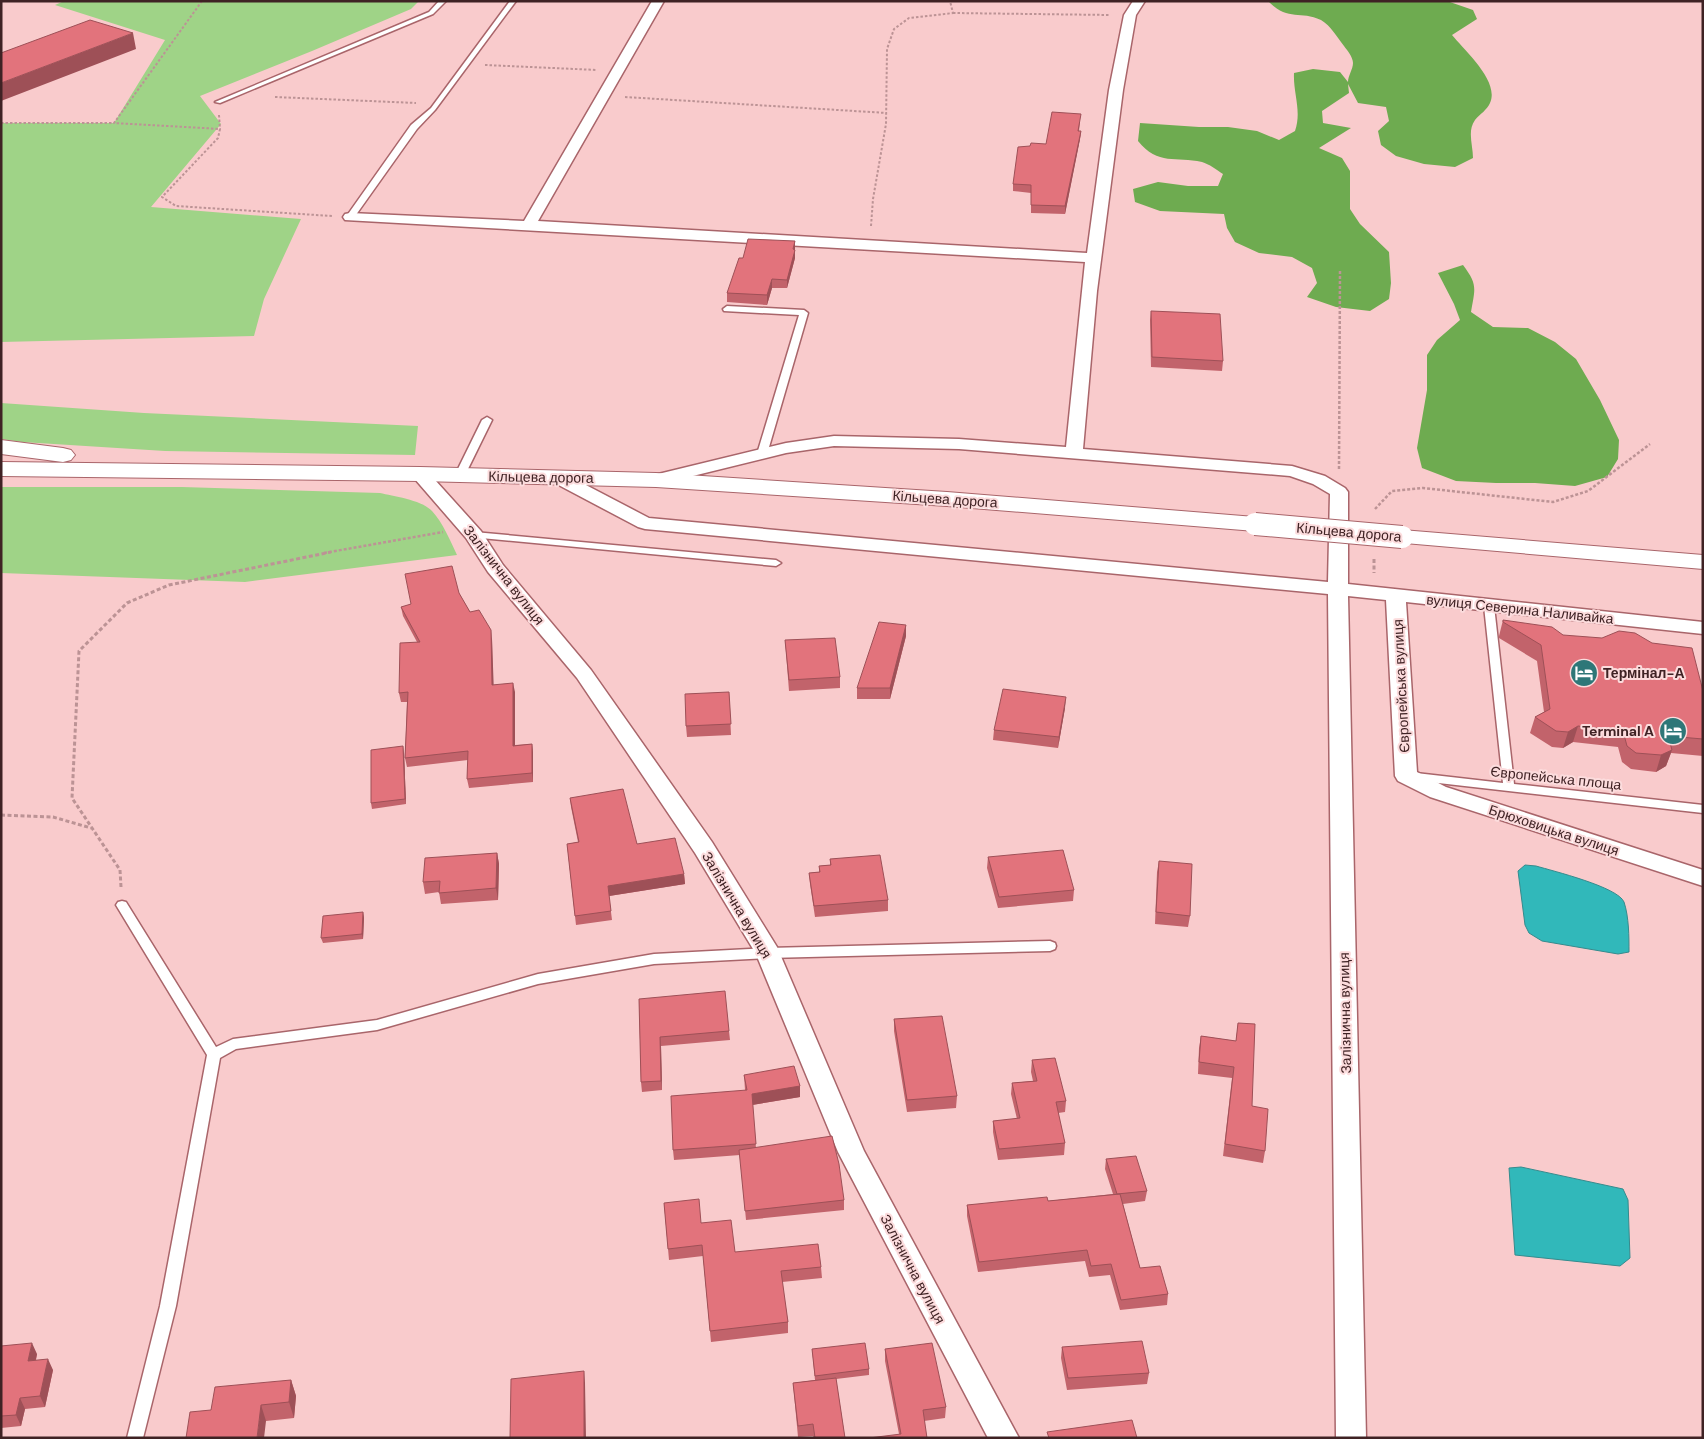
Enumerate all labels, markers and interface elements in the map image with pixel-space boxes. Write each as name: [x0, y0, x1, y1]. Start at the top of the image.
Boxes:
street label: Кільцева дорога: [488, 467, 594, 487]
street label: Кільцева дорога: [892, 486, 998, 512]
street label: Кільцева дорога: [1296, 518, 1402, 546]
street label: Залізнична вулиця: [460, 522, 548, 628]
street label: вулиця Северина Наливайка: [1426, 590, 1615, 628]
street label: Європейська вулиця: [1389, 619, 1413, 753]
hotel icon: Термінал-А: [1569, 658, 1599, 688]
place label: Термінал-А: [1603, 664, 1685, 682]
hotel icon: Terminal A: [1658, 716, 1688, 746]
place label: Terminal A: [1582, 722, 1654, 740]
street label: Європейська площа: [1490, 762, 1623, 794]
street label: Брюховицька вулиця: [1487, 800, 1621, 860]
street label: Залізнична вулиця: [698, 848, 776, 962]
street label: Залізнична вулиця: [1335, 952, 1355, 1074]
street label: Залізнична вулиця: [877, 1211, 949, 1327]

